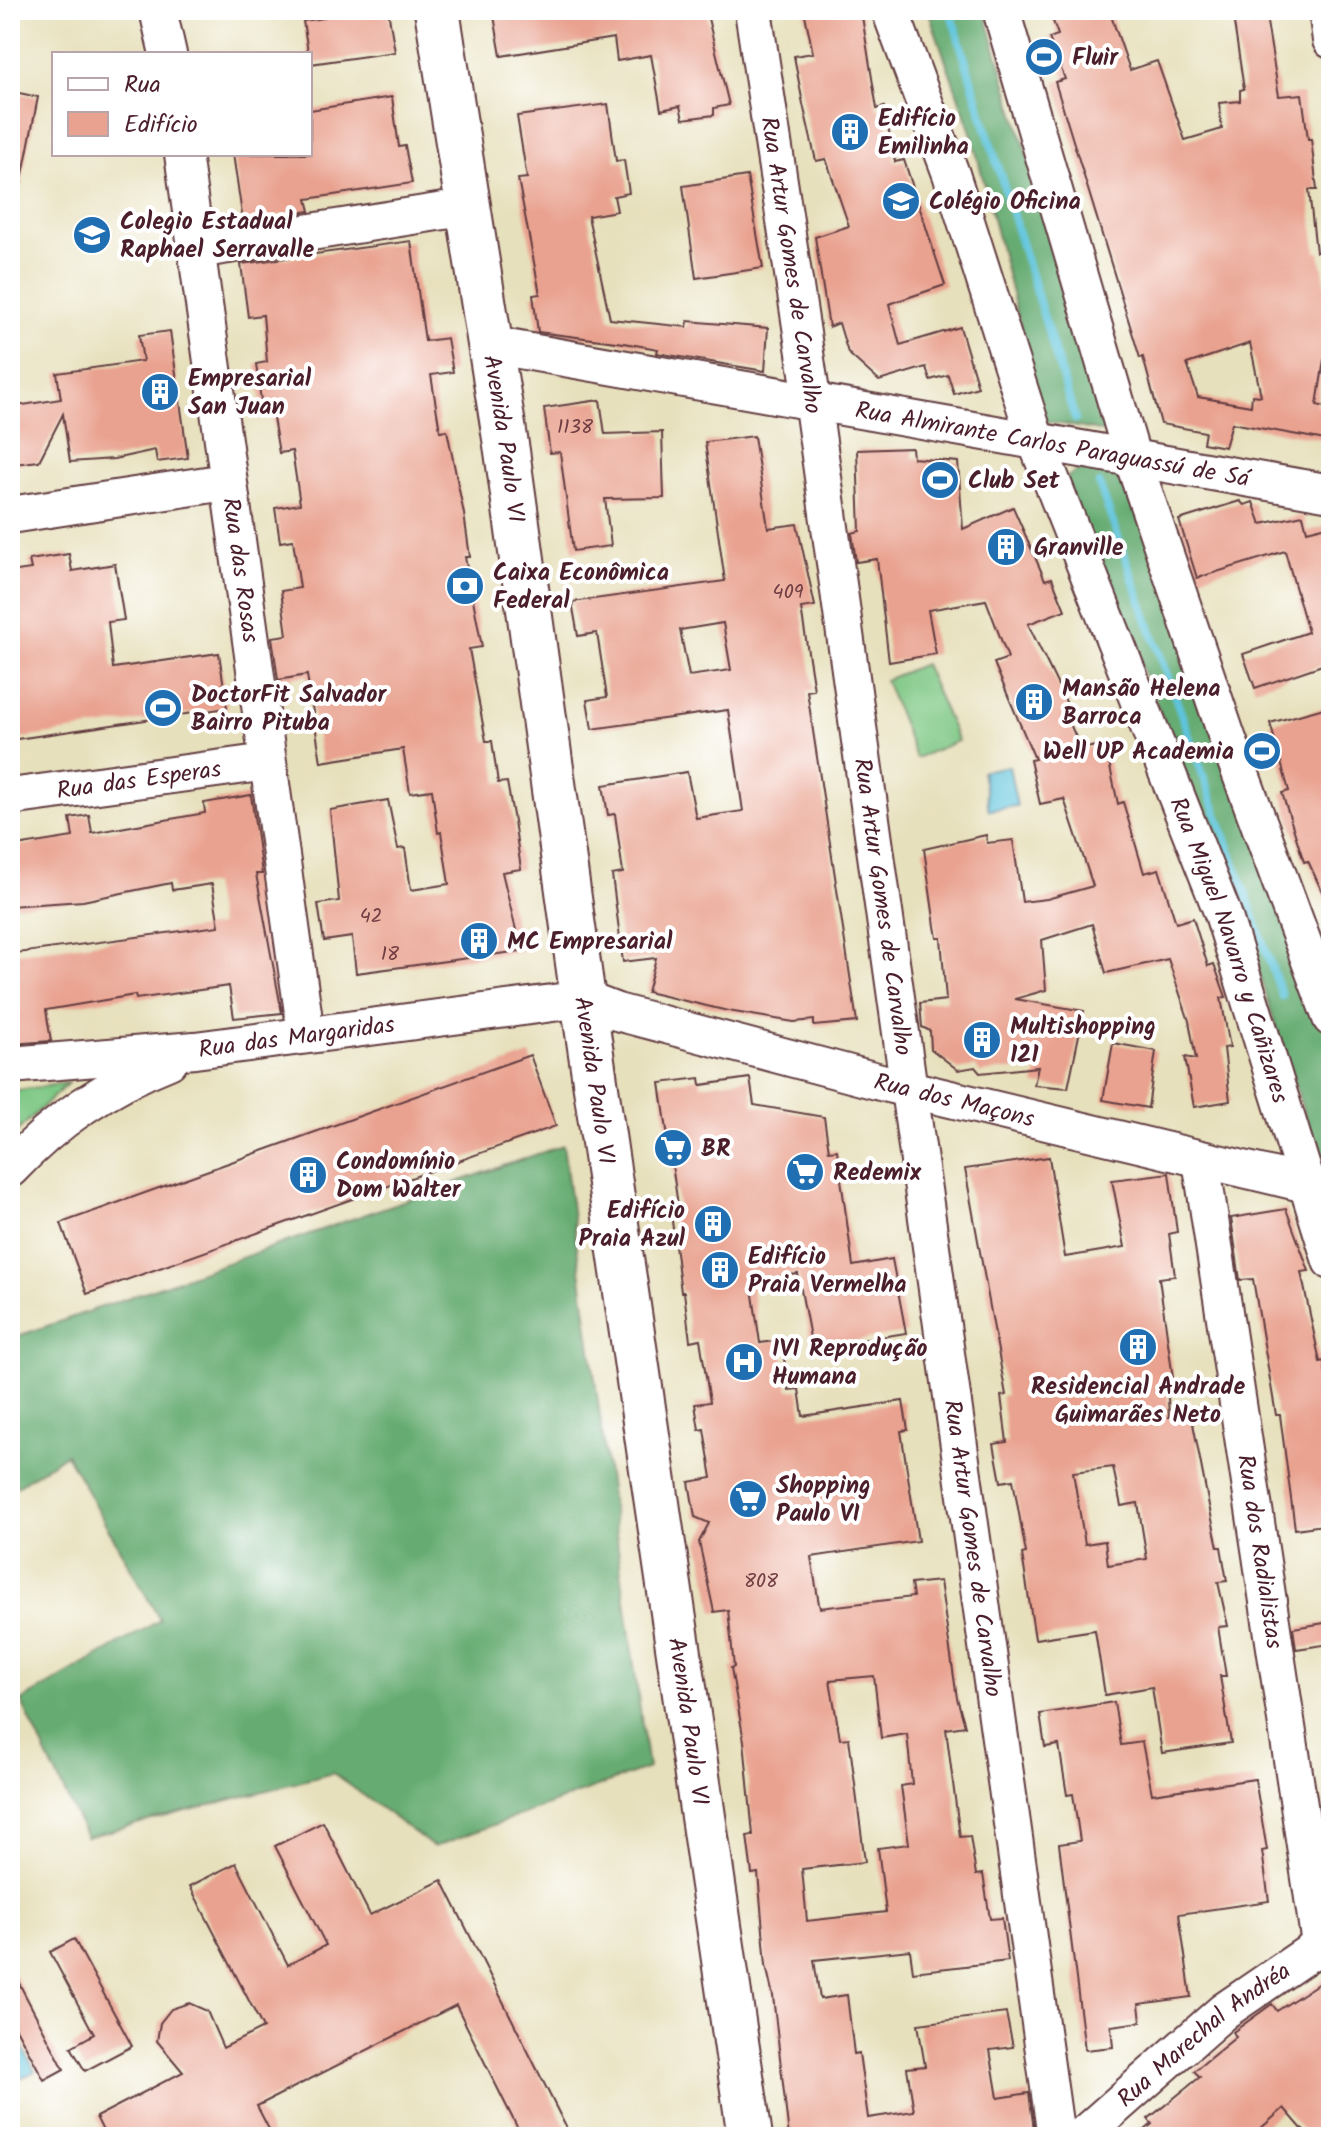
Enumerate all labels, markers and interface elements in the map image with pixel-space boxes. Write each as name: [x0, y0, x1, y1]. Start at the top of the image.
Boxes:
sports icon: Fluir: [1023, 36, 1065, 78]
place label: Fluir: [1072, 39, 1119, 78]
legend: [52, 52, 312, 156]
text: Rua: [124, 66, 161, 105]
place label: Edifício Emilinha: [878, 100, 969, 167]
text: Edifício: [124, 106, 198, 145]
building icon: Edifício Emilinha: [829, 111, 871, 153]
street label: Rua Artur Gomes de Carvalho: [748, 114, 832, 416]
school or university icon: Colégio Oficina: [880, 180, 922, 222]
place label: Colégio Oficina: [929, 183, 1081, 222]
place label: Colegio Estadual Raphael Serravalle: [120, 203, 314, 270]
school or university icon: Colegio Estadual Raphael Serravalle: [71, 214, 113, 256]
street label: Avenida Paulo VI: [471, 352, 535, 525]
place label: Empresarial San Juan: [188, 360, 312, 427]
building icon: Empresarial San Juan: [139, 371, 181, 413]
street label: Rua Almirante Carlos Paraguassú de Sá: [852, 392, 1255, 500]
house number: 1138: [557, 412, 594, 444]
sports icon: Club Set: [919, 459, 961, 501]
place label: Club Set: [968, 462, 1061, 501]
street label: Rua das Rosas: [210, 495, 269, 645]
building icon: Granville: [985, 526, 1027, 568]
place label: Granville: [1034, 529, 1124, 568]
place label: Caixa Econômica Federal: [493, 554, 669, 621]
bank icon: Caixa Econômica Federal: [444, 565, 486, 607]
house number: 409: [773, 577, 804, 609]
place label: Mansão Helena Barroca: [1062, 670, 1220, 737]
place label: DoctorFit Salvador Bairro Pituba: [191, 676, 388, 743]
building icon: Mansão Helena Barroca: [1013, 681, 1055, 723]
sports icon: DoctorFit Salvador Bairro Pituba: [142, 687, 184, 729]
sports icon: Well UP Academia: [1241, 730, 1283, 772]
place label: Well UP Academia: [1043, 733, 1234, 772]
street label: Rua das Esperas: [54, 750, 224, 811]
street label: Rua Artur Gomes de Carvalho: [842, 756, 922, 1058]
street label: Rua Miguel Navarro y Cañizares: [1158, 792, 1299, 1108]
house number: 42: [360, 901, 382, 933]
building icon: MC Empresarial: [458, 920, 500, 962]
place label: MC Empresarial: [507, 923, 673, 962]
house number: 18: [381, 939, 400, 971]
street label: Avenida Paulo VI: [562, 994, 625, 1167]
street label: Rua das Margaridas: [196, 1006, 397, 1070]
place label: Multishopping 121: [1010, 1008, 1156, 1075]
building icon: Multishopping 121: [961, 1019, 1003, 1061]
street label: Rua dos Maçons: [869, 1063, 1038, 1139]
supermarket icon: BR: [652, 1127, 694, 1169]
place label: BR: [701, 1130, 730, 1169]
place label: Condomínio Dom Walter: [336, 1143, 462, 1210]
supermarket icon: Redemix: [784, 1151, 826, 1193]
building icon: Condomínio Dom Walter: [287, 1154, 329, 1196]
place label: Redemix: [833, 1154, 922, 1193]
place label: Edifício Praia Azul: [578, 1192, 686, 1259]
building icon: Edifício Praia Azul: [692, 1203, 734, 1245]
place label: Edifício Praia Vermelha: [748, 1238, 907, 1305]
building icon: Edifício Praia Vermelha: [699, 1249, 741, 1291]
building icon: Residencial Andrade Guimarães Neto: [1117, 1326, 1159, 1368]
place label: IVI Reprodução Humana: [772, 1330, 927, 1397]
hospital icon: IVI Reprodução Humana: [723, 1341, 765, 1383]
place label: Residencial Andrade Guimarães Neto: [1031, 1368, 1245, 1435]
street label: Rua Artur Gomes de Carvalho: [932, 1397, 1012, 1700]
street label: Rua dos Radialistas: [1225, 1452, 1293, 1652]
place label: Shopping Paulo VI: [776, 1467, 871, 1534]
supermarket icon: Shopping Paulo VI: [727, 1478, 769, 1520]
house number: 808: [744, 1566, 779, 1598]
street label: Avenida Paulo VI: [656, 1635, 719, 1808]
street label: Rua Marechal Andréa: [1109, 1953, 1299, 2118]

